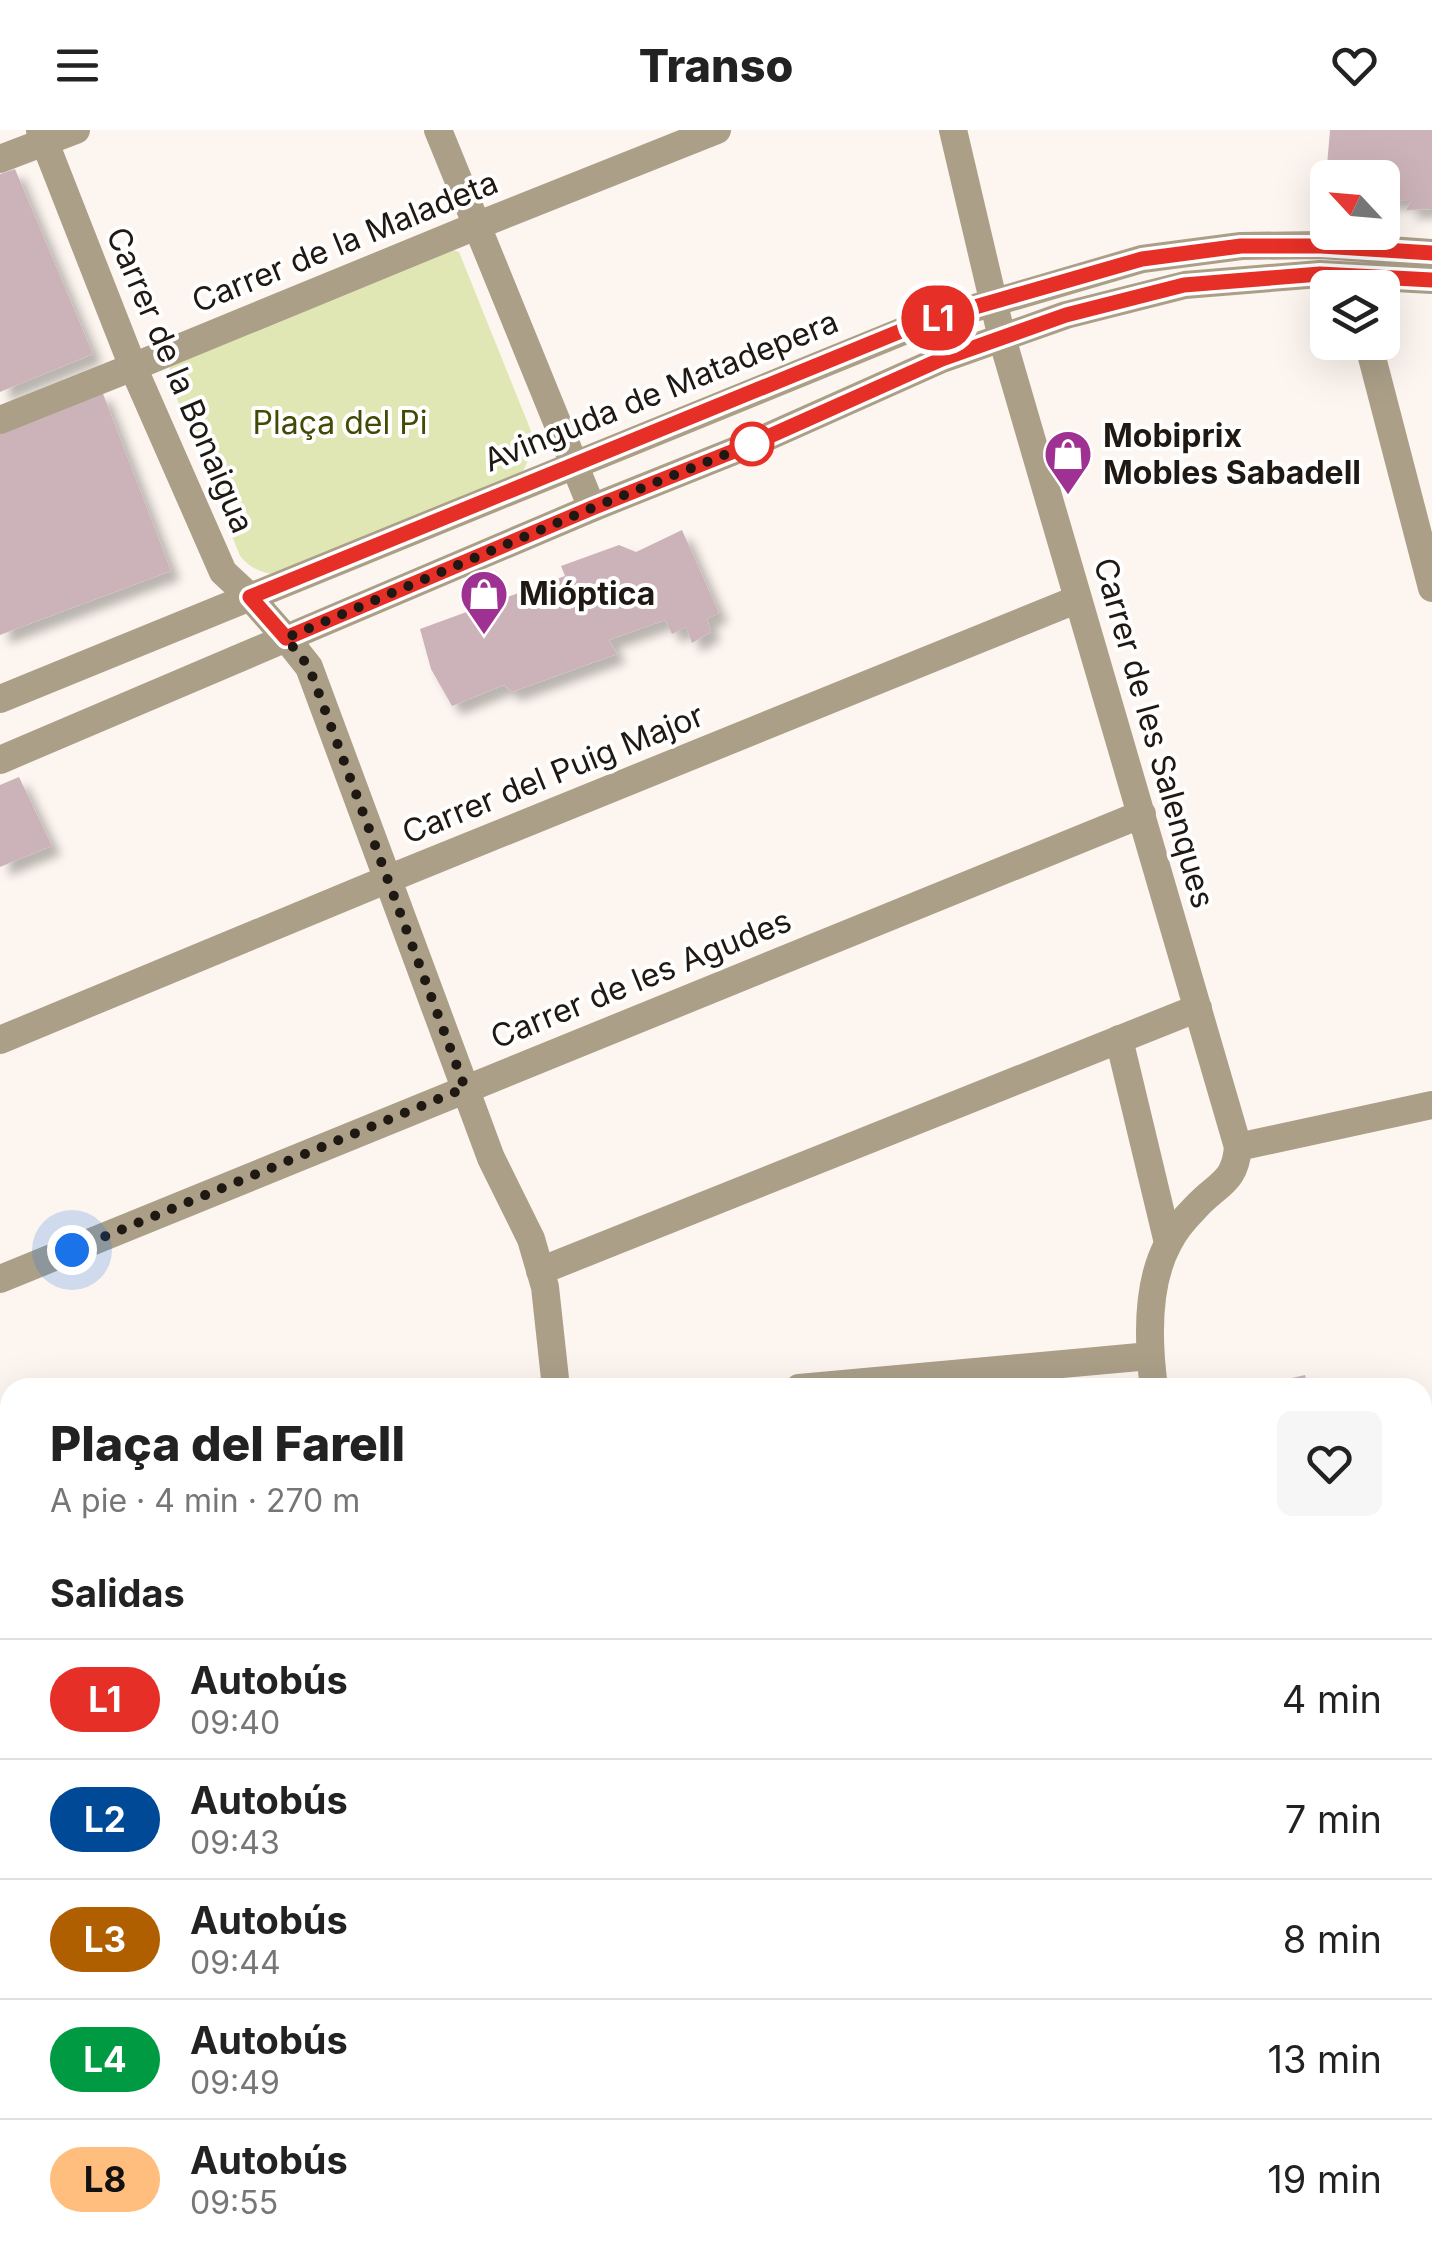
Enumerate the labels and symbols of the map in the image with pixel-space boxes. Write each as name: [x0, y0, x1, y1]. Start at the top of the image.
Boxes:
north arrow: [1310, 160, 1400, 250]
street label: Carrer de la Maladeta: [186, 162, 503, 321]
street label: Carrer de la Bonaigua: [98, 221, 263, 539]
line badge: L1: [893, 286, 983, 350]
street label: Avinguda de Matadepera: [478, 301, 844, 480]
park label: Plaça del Pi: [253, 403, 427, 442]
place label: Mobiprix Mobles Sabadell: [1103, 416, 1361, 492]
unlabelled marker: [731, 423, 773, 465]
shop icon: Mobiprix Mobles Sabadell: [1042, 428, 1094, 496]
street label: Carrer de les Salenques: [1086, 553, 1223, 912]
shop icon: Mióptica: [458, 568, 510, 636]
place label: Mióptica: [519, 574, 655, 613]
street label: Carrer del Puig Major: [396, 695, 709, 852]
street label: Carrer de les Agudes: [485, 900, 797, 1057]
your location: [47, 1225, 97, 1275]

